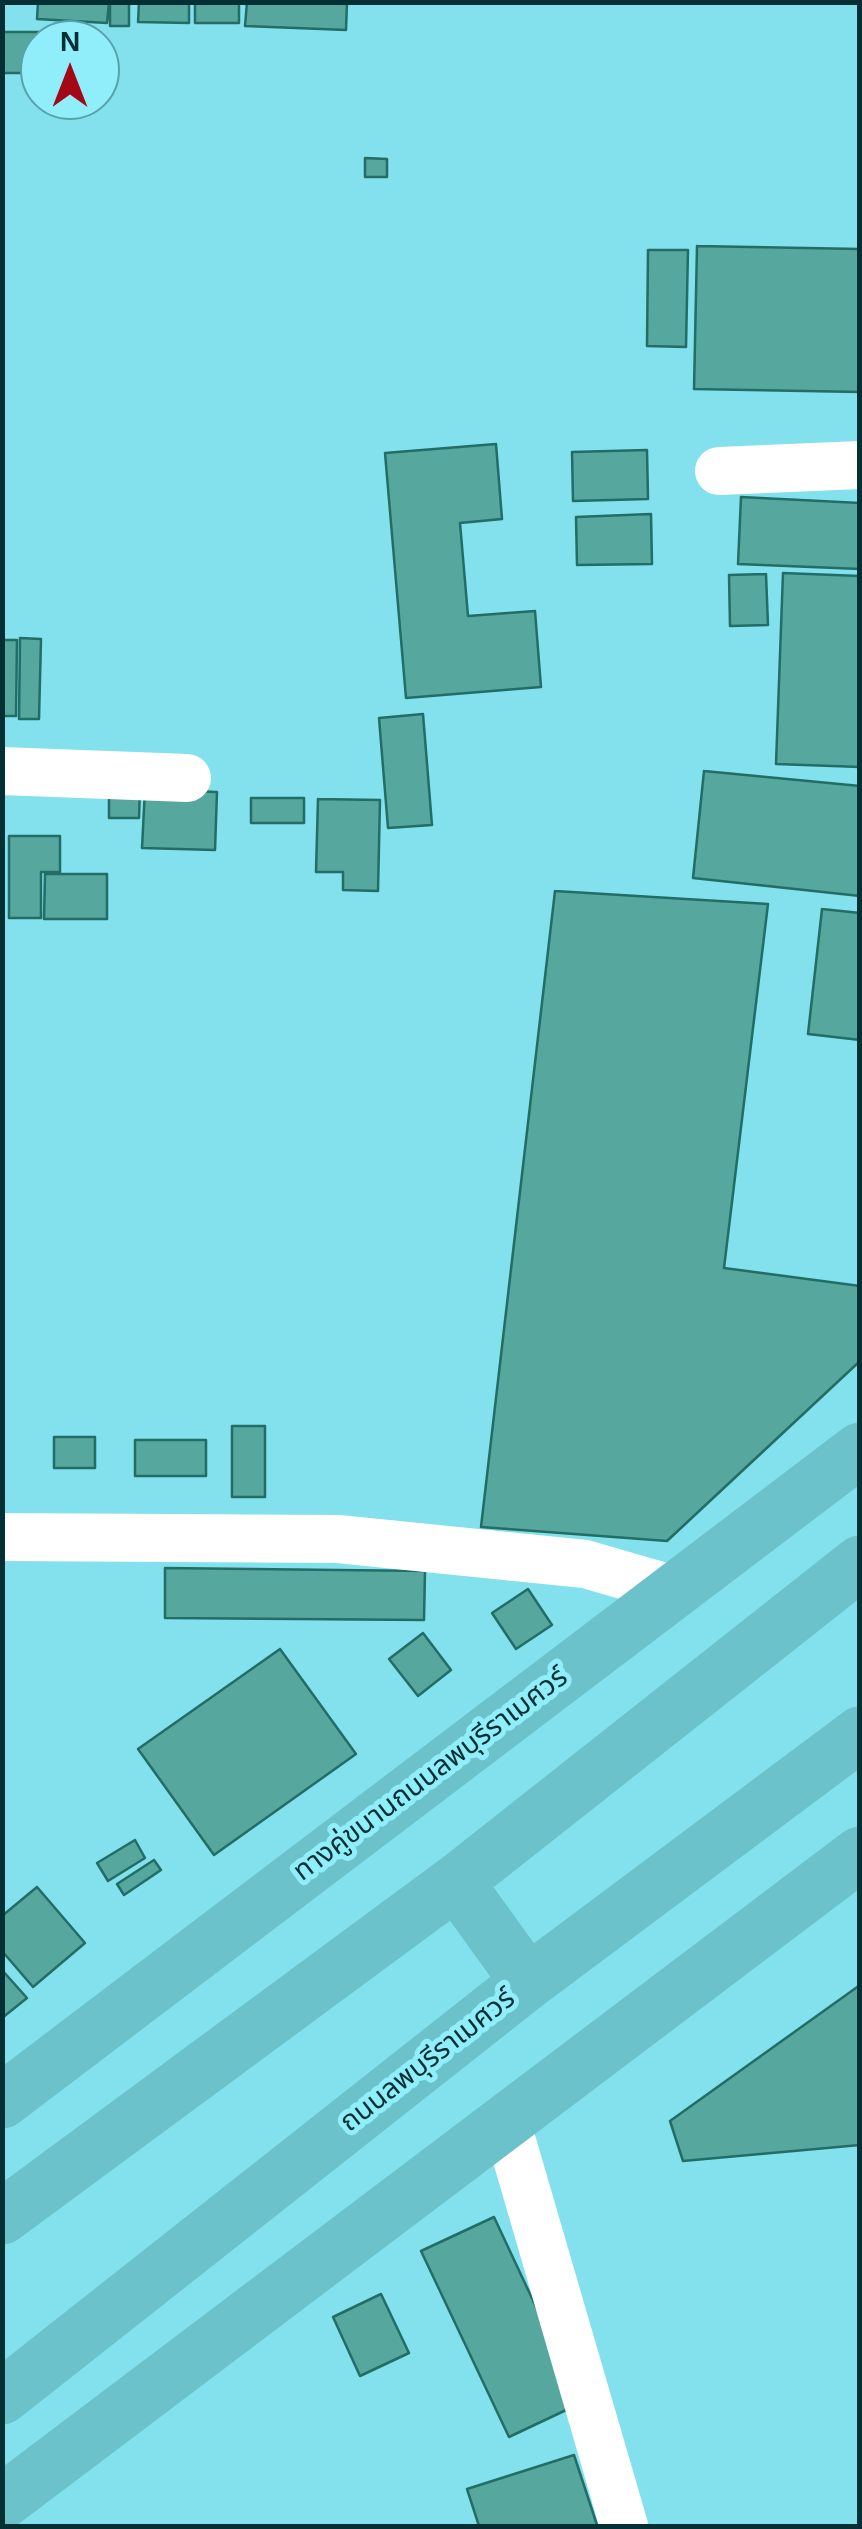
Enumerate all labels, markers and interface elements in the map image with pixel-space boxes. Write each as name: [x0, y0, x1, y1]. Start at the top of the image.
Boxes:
north arrow: [20, 20, 120, 120]
text: N: [60, 26, 80, 57]
street label: ทางคู่ขนานถนนลพบุรีราเมศวร์: [287, 1661, 575, 1889]
street label: ถนนลพบุรีราเมศวร์: [334, 1982, 522, 2140]

